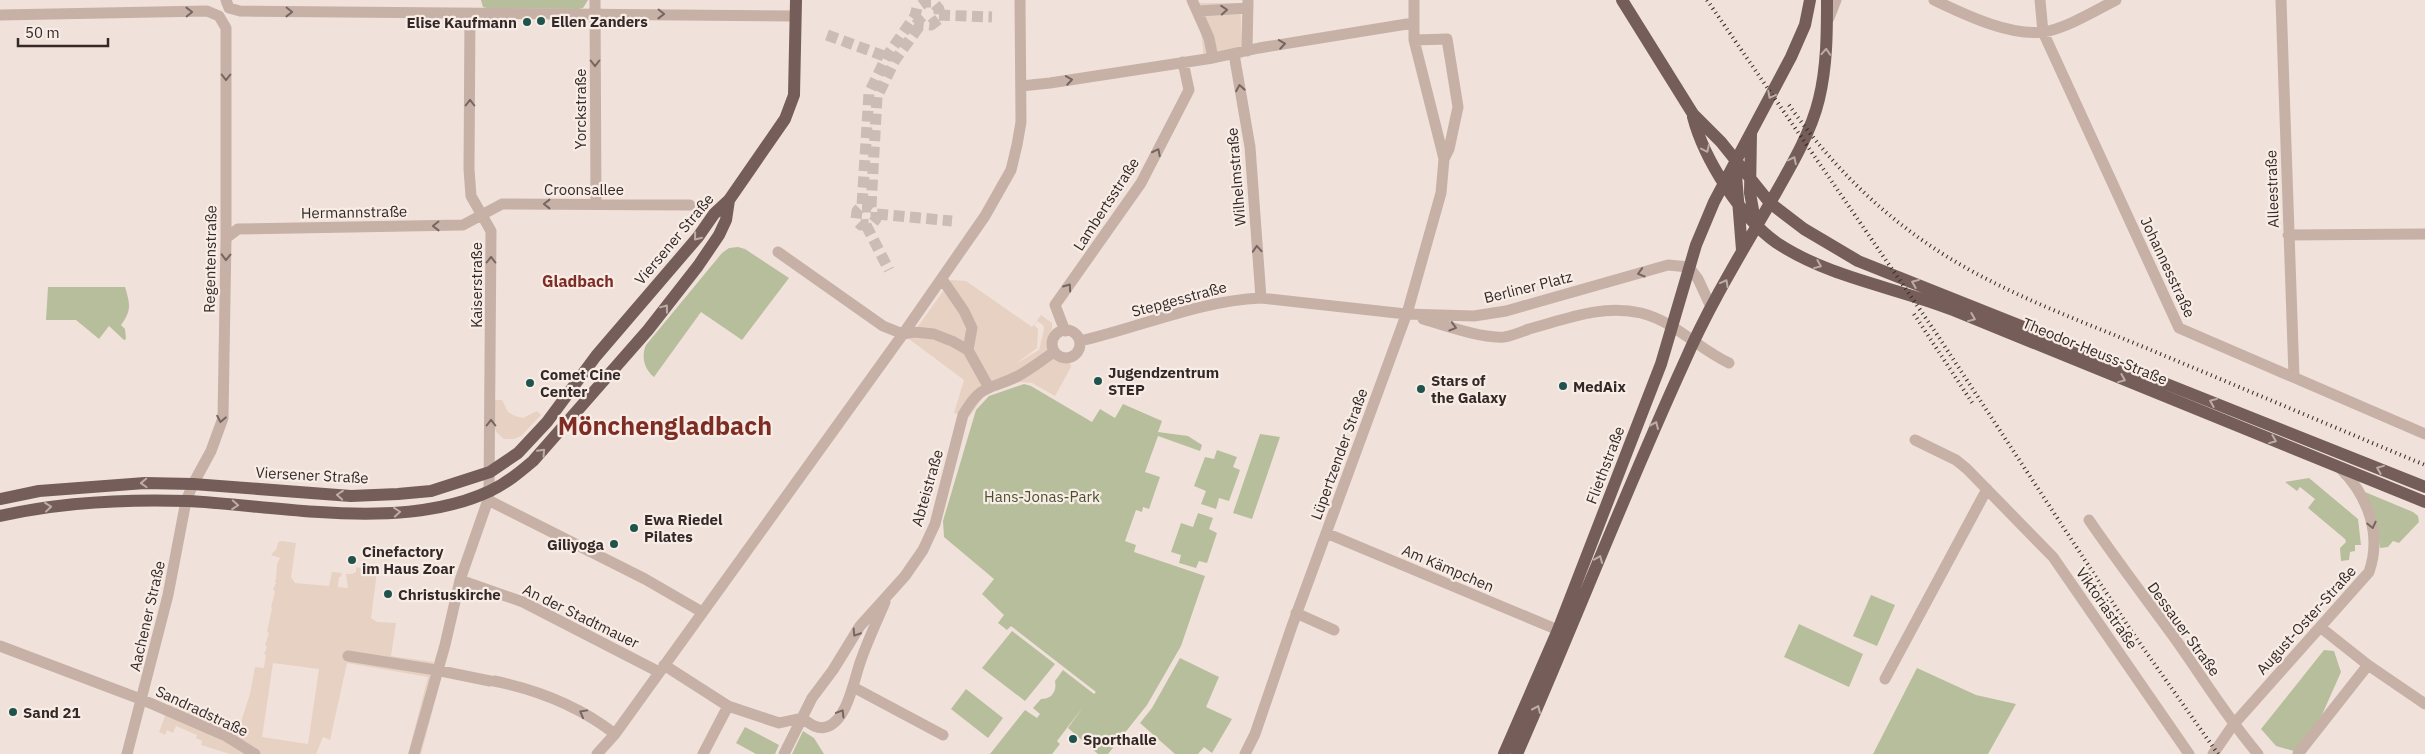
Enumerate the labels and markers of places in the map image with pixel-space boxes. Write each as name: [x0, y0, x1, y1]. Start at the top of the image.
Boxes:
place label: Ellen Zanders: [551, 12, 648, 31]
place label: Elise Kaufmann: [407, 13, 517, 32]
marker: Ellen Zanders: [535, 15, 547, 27]
marker: Elise Kaufmann: [521, 16, 533, 28]
place label: Jugendzentrum STEP: [1108, 363, 1219, 399]
place label: Comet Cine Center: [540, 365, 621, 401]
place label: Stars of the Galaxy: [1431, 371, 1506, 407]
marker: Jugendzentrum STEP: [1092, 375, 1104, 387]
marker: Comet Cine Center: [524, 377, 536, 389]
place label: MedAix: [1573, 377, 1626, 396]
marker: MedAix: [1557, 380, 1569, 392]
marker: Stars of the Galaxy: [1415, 383, 1427, 395]
place label: Ewa Riedel Pilates: [644, 510, 723, 546]
marker: Ewa Riedel Pilates: [628, 522, 640, 534]
place label: Giliyoga: [547, 535, 604, 554]
marker: Giliyoga: [608, 538, 620, 550]
place label: Cinefactory im Haus Zoar: [362, 542, 455, 578]
marker: Cinefactory im Haus Zoar: [346, 554, 358, 566]
place label: Christuskirche: [398, 585, 501, 604]
marker: Christuskirche: [382, 588, 394, 600]
place label: Sand 21: [23, 703, 81, 722]
marker: Sand 21: [7, 706, 19, 718]
place label: Sporthalle: [1083, 730, 1157, 749]
marker: Sporthalle: [1067, 733, 1079, 745]

